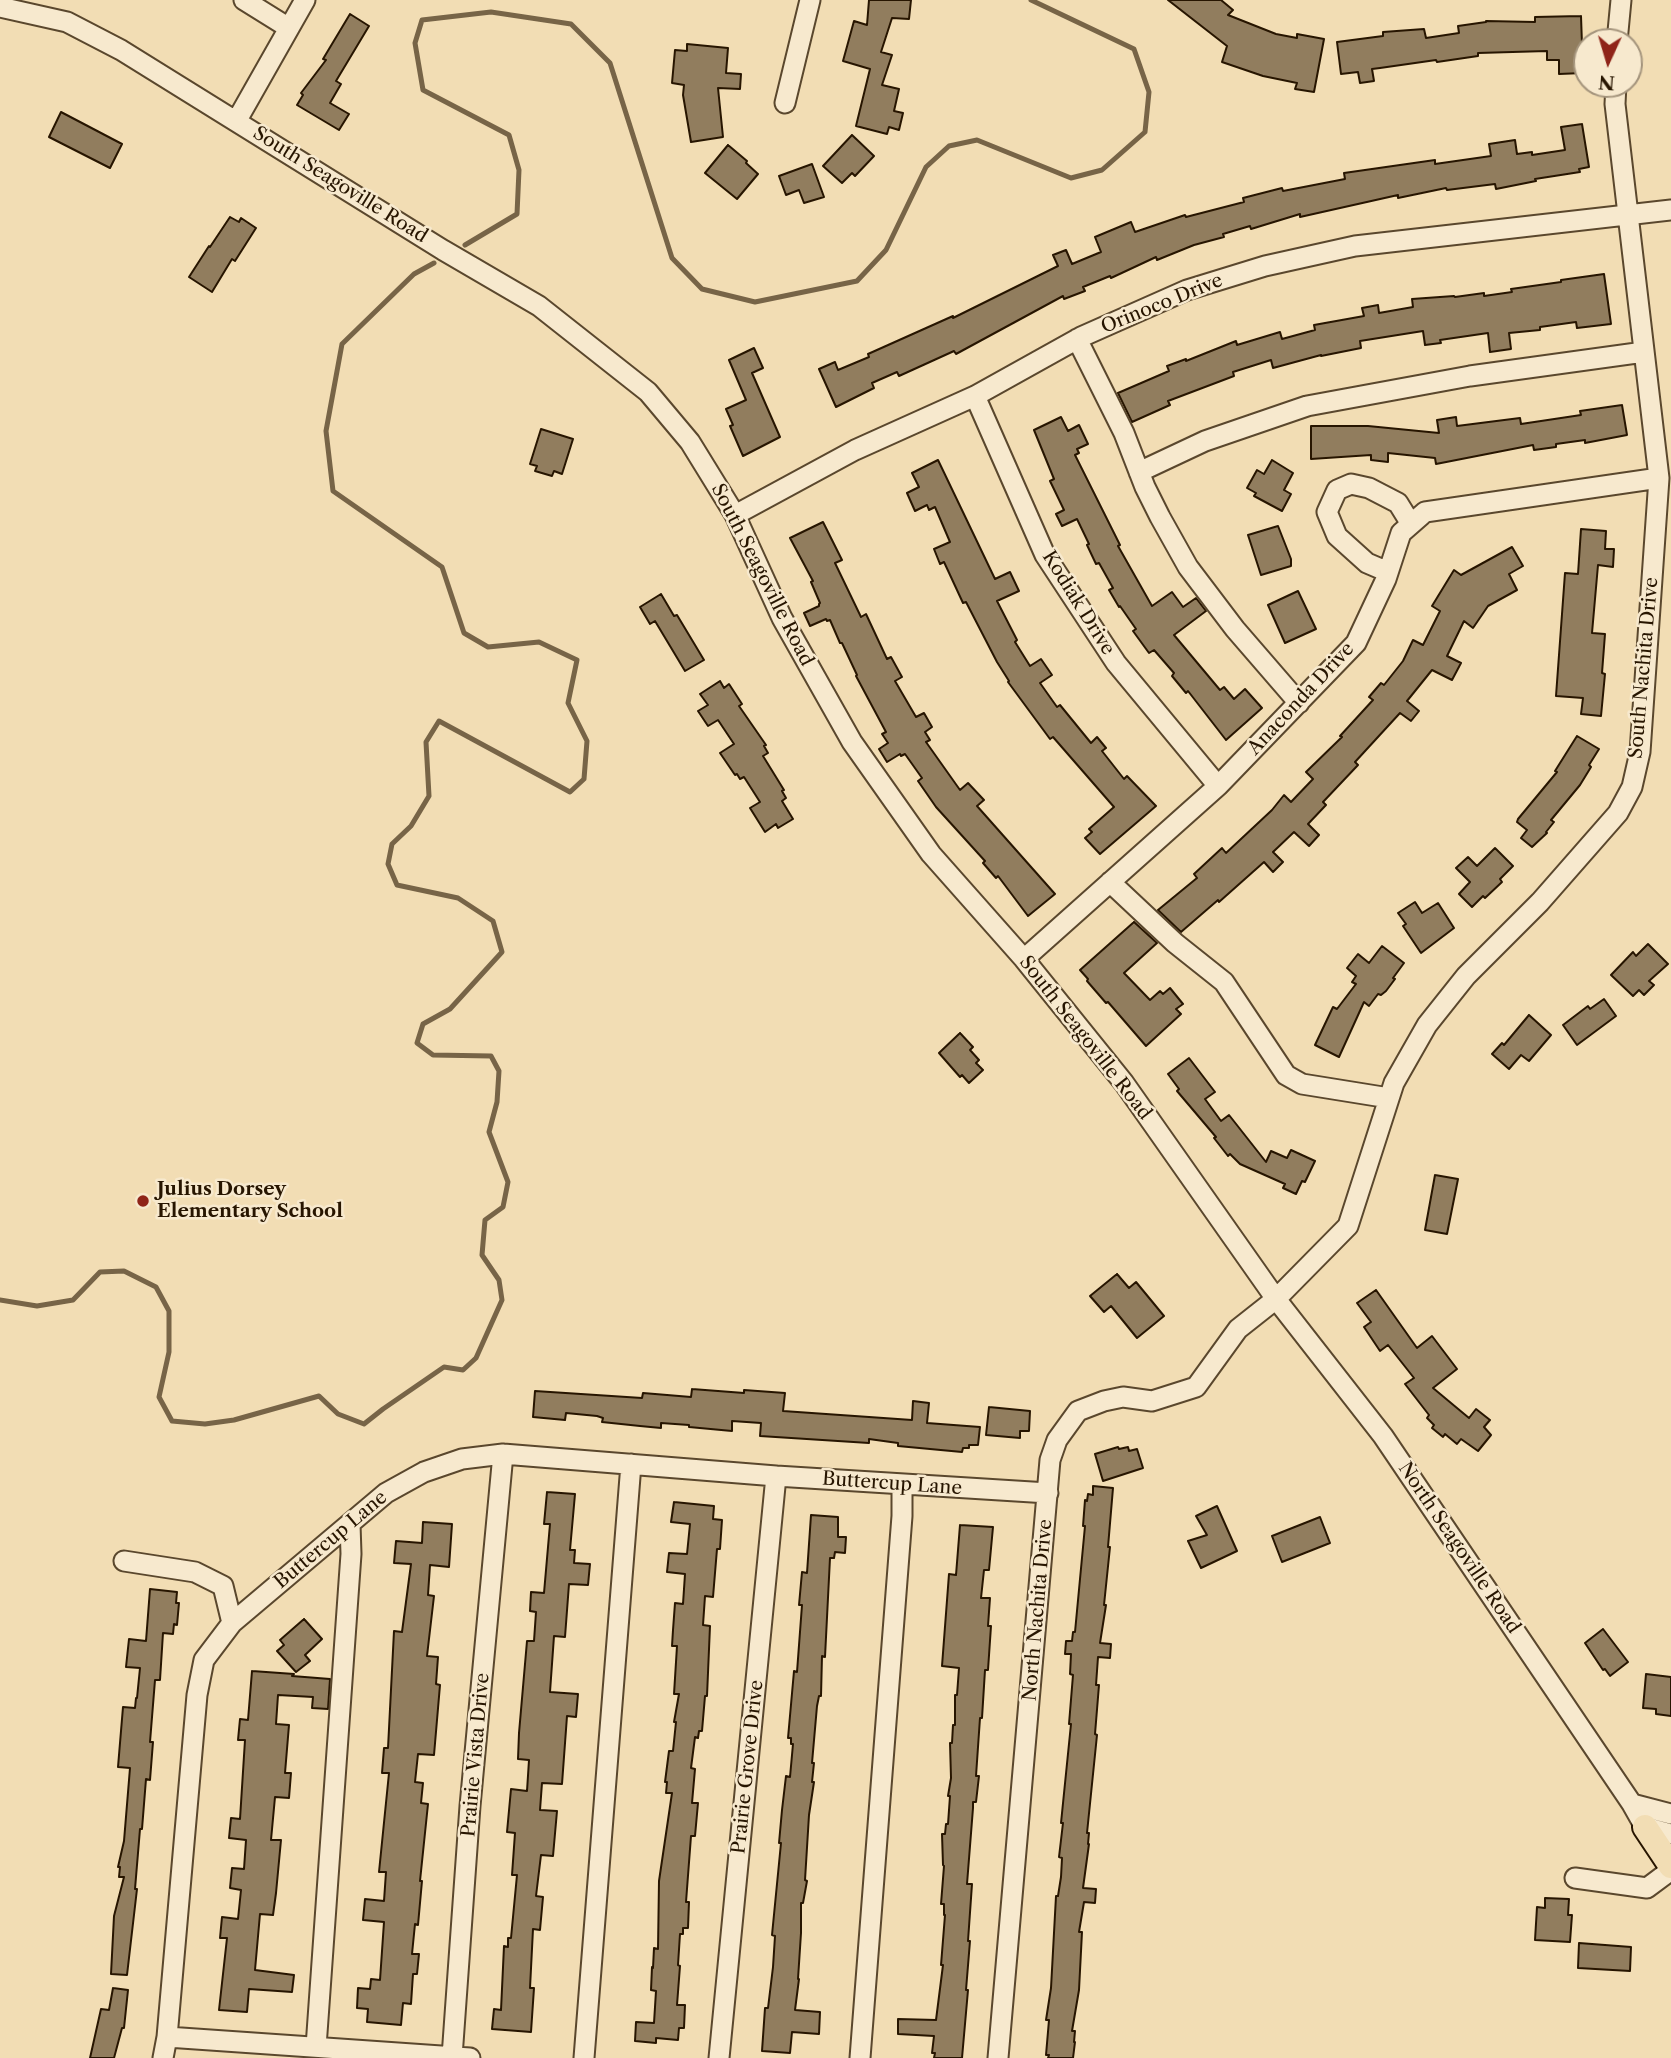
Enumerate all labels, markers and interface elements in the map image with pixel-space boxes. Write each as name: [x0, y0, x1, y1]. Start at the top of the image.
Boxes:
north arrow: [1573, 28, 1643, 98]
text: N: [1598, 70, 1616, 95]
street label: South Seagoville Road: [249, 122, 431, 248]
street label: Orinoco Drive: [1098, 269, 1226, 339]
street label: South Seagoville Road: [706, 480, 818, 670]
street label: Kodiak Drive: [1037, 547, 1119, 659]
street label: South Nachita Drive: [1625, 576, 1663, 760]
street label: Anaconda Drive: [1243, 638, 1359, 760]
street label: South Seagoville Road: [1014, 952, 1156, 1124]
place label: Julius Dorsey Elementary School: [157, 1179, 343, 1223]
marker: Julius Dorsey Elementary School: [135, 1193, 151, 1209]
street label: North Seagoville Road: [1393, 1458, 1525, 1638]
street label: Buttercup Lane: [821, 1468, 963, 1500]
street label: Buttercup Lane: [270, 1486, 392, 1594]
street label: North Nachita Drive: [1019, 1518, 1057, 1702]
street label: Prairie Vista Drive: [457, 1672, 495, 1838]
street label: Prairie Grove Drive: [728, 1679, 768, 1855]

